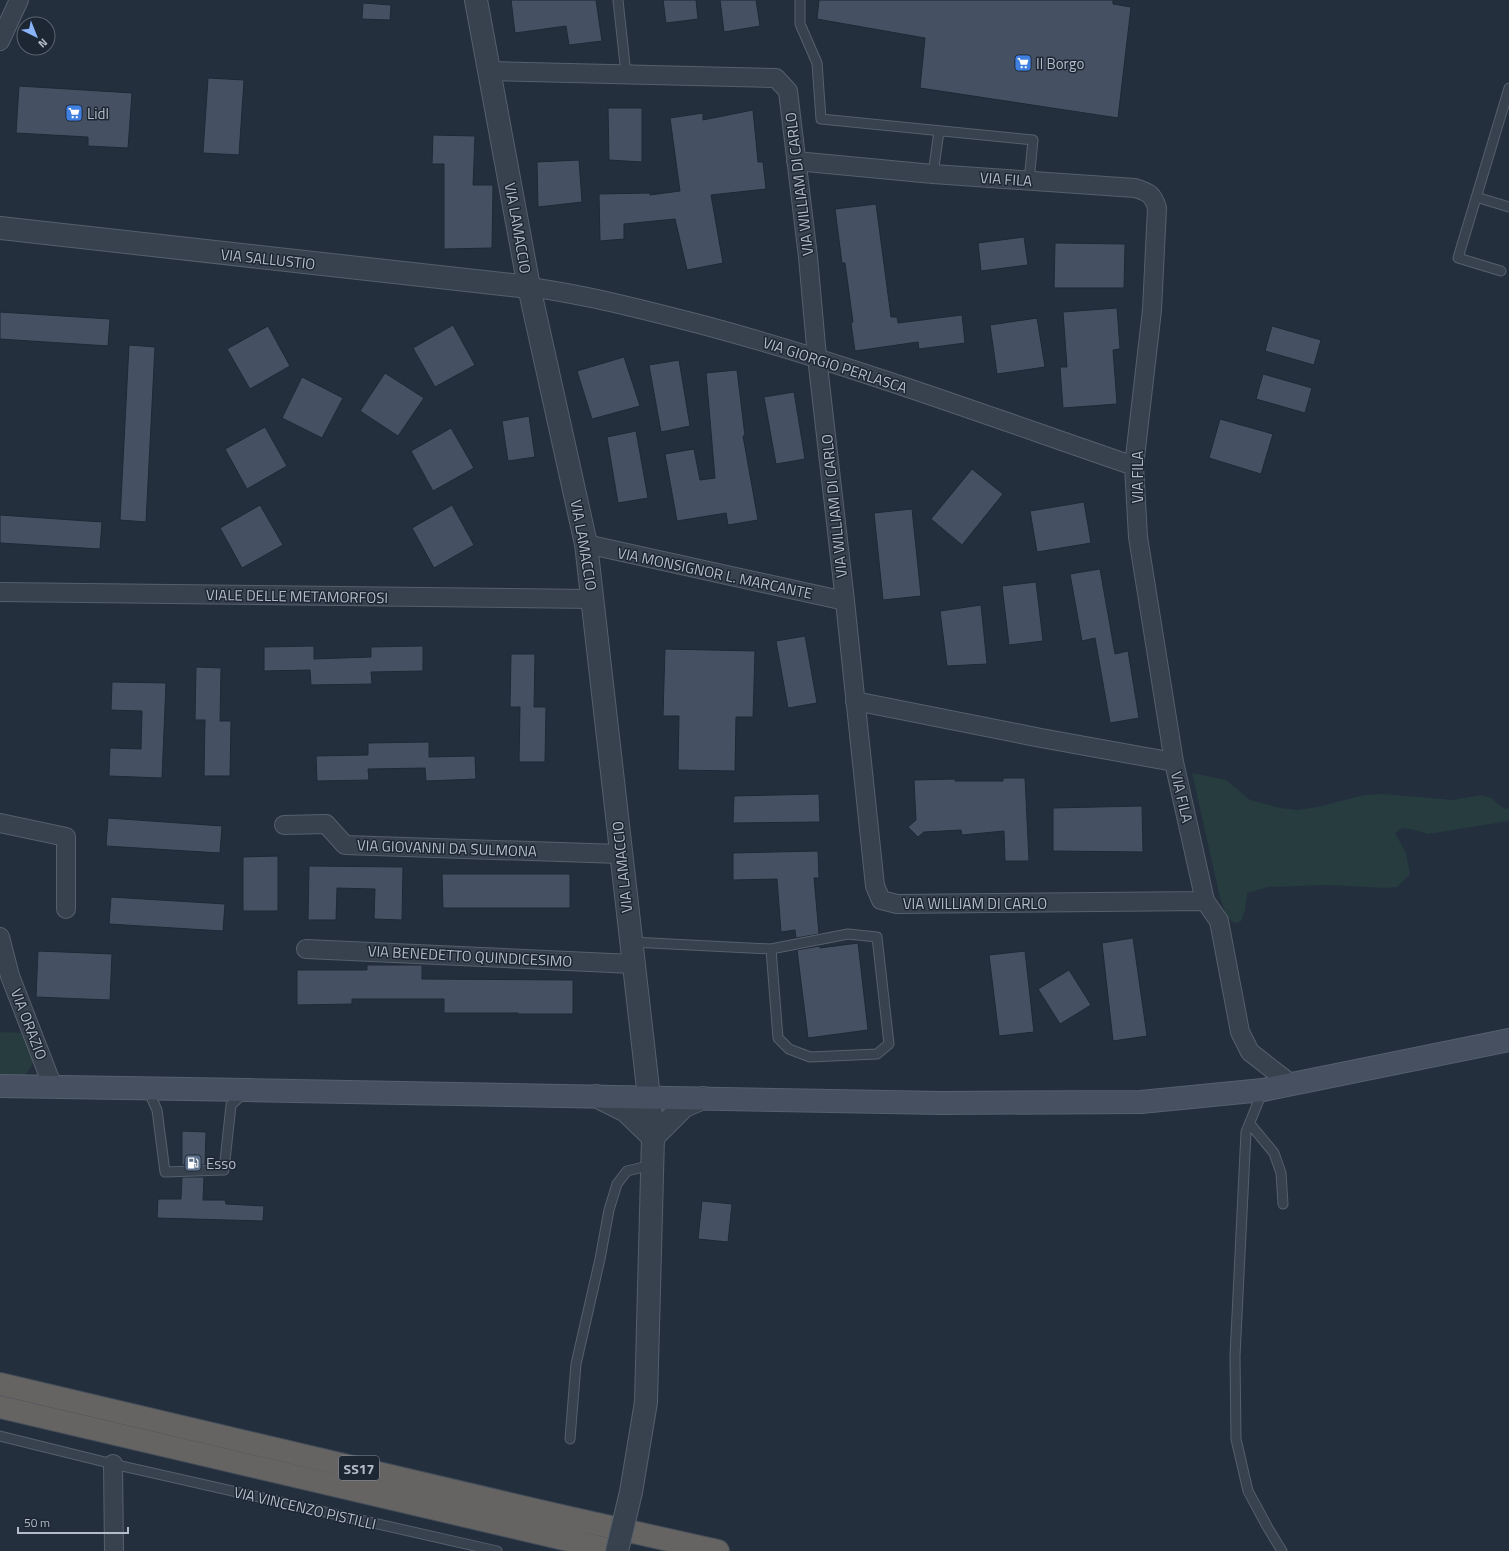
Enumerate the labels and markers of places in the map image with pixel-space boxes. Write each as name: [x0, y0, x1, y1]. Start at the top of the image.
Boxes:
place label: Il Borgo: [1036, 52, 1084, 75]
supermarket icon: Il Borgo: [1013, 53, 1033, 73]
place label: Lidl: [87, 102, 109, 125]
supermarket icon: Lidl: [64, 103, 84, 123]
place label: Esso: [206, 1152, 236, 1175]
fuel station icon: Esso: [183, 1153, 203, 1173]

